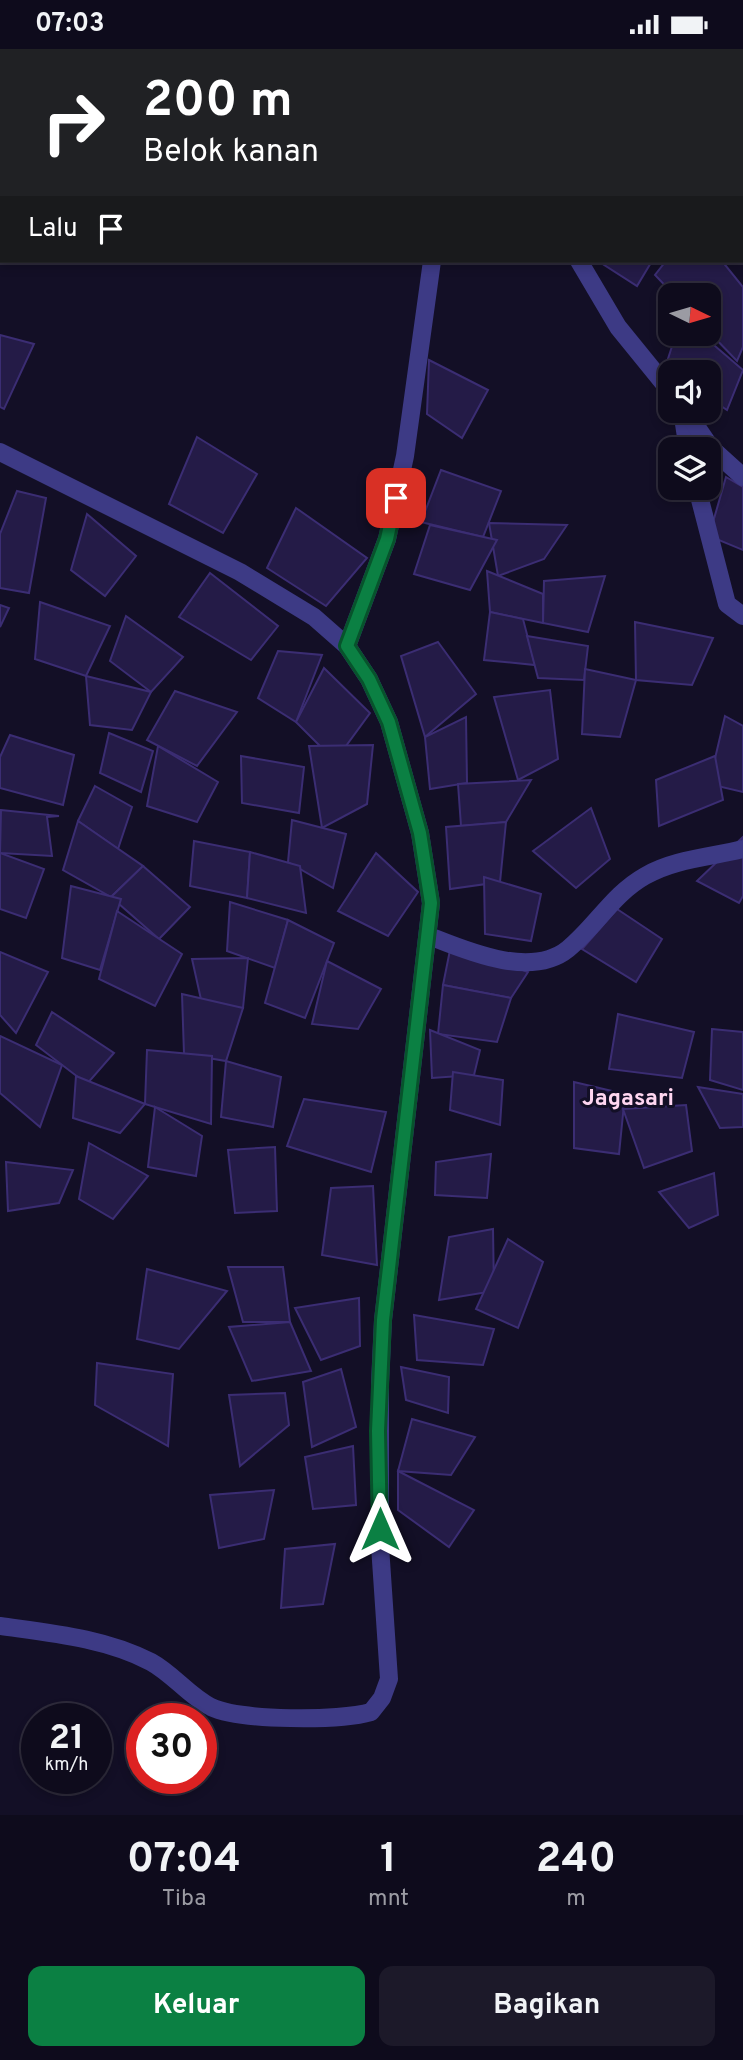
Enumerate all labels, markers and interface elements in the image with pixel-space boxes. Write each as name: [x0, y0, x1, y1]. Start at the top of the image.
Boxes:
text: 07:03: [35, 8, 105, 41]
text: 200 m: [143, 72, 293, 134]
icon: right: [28, 77, 119, 168]
text: Belok kanan: [143, 133, 319, 173]
icon: arrive: [92, 210, 130, 248]
text: Lalu: [28, 213, 78, 246]
north arrow: [658, 283, 721, 347]
map controls: [658, 283, 721, 500]
button: sound: [658, 360, 721, 423]
button: layers: [658, 437, 721, 500]
pin: [366, 468, 426, 528]
icon: arrive: [377, 479, 415, 517]
district label: Jagasari: [582, 1085, 674, 1114]
position arrow: [343, 1492, 417, 1566]
speed limit sign: 30: [126, 1703, 217, 1794]
text: 21: [49, 1717, 84, 1761]
text: km/h: [45, 1754, 88, 1777]
text: 07:04: [127, 1834, 241, 1887]
text: 1: [380, 1834, 397, 1887]
text: 240: [536, 1834, 616, 1887]
text: Tiba: [162, 1885, 206, 1914]
text: mnt: [368, 1885, 409, 1914]
text: m: [566, 1885, 586, 1914]
button: Keluar: [28, 1966, 365, 2046]
button: Bagikan: [379, 1966, 715, 2046]

